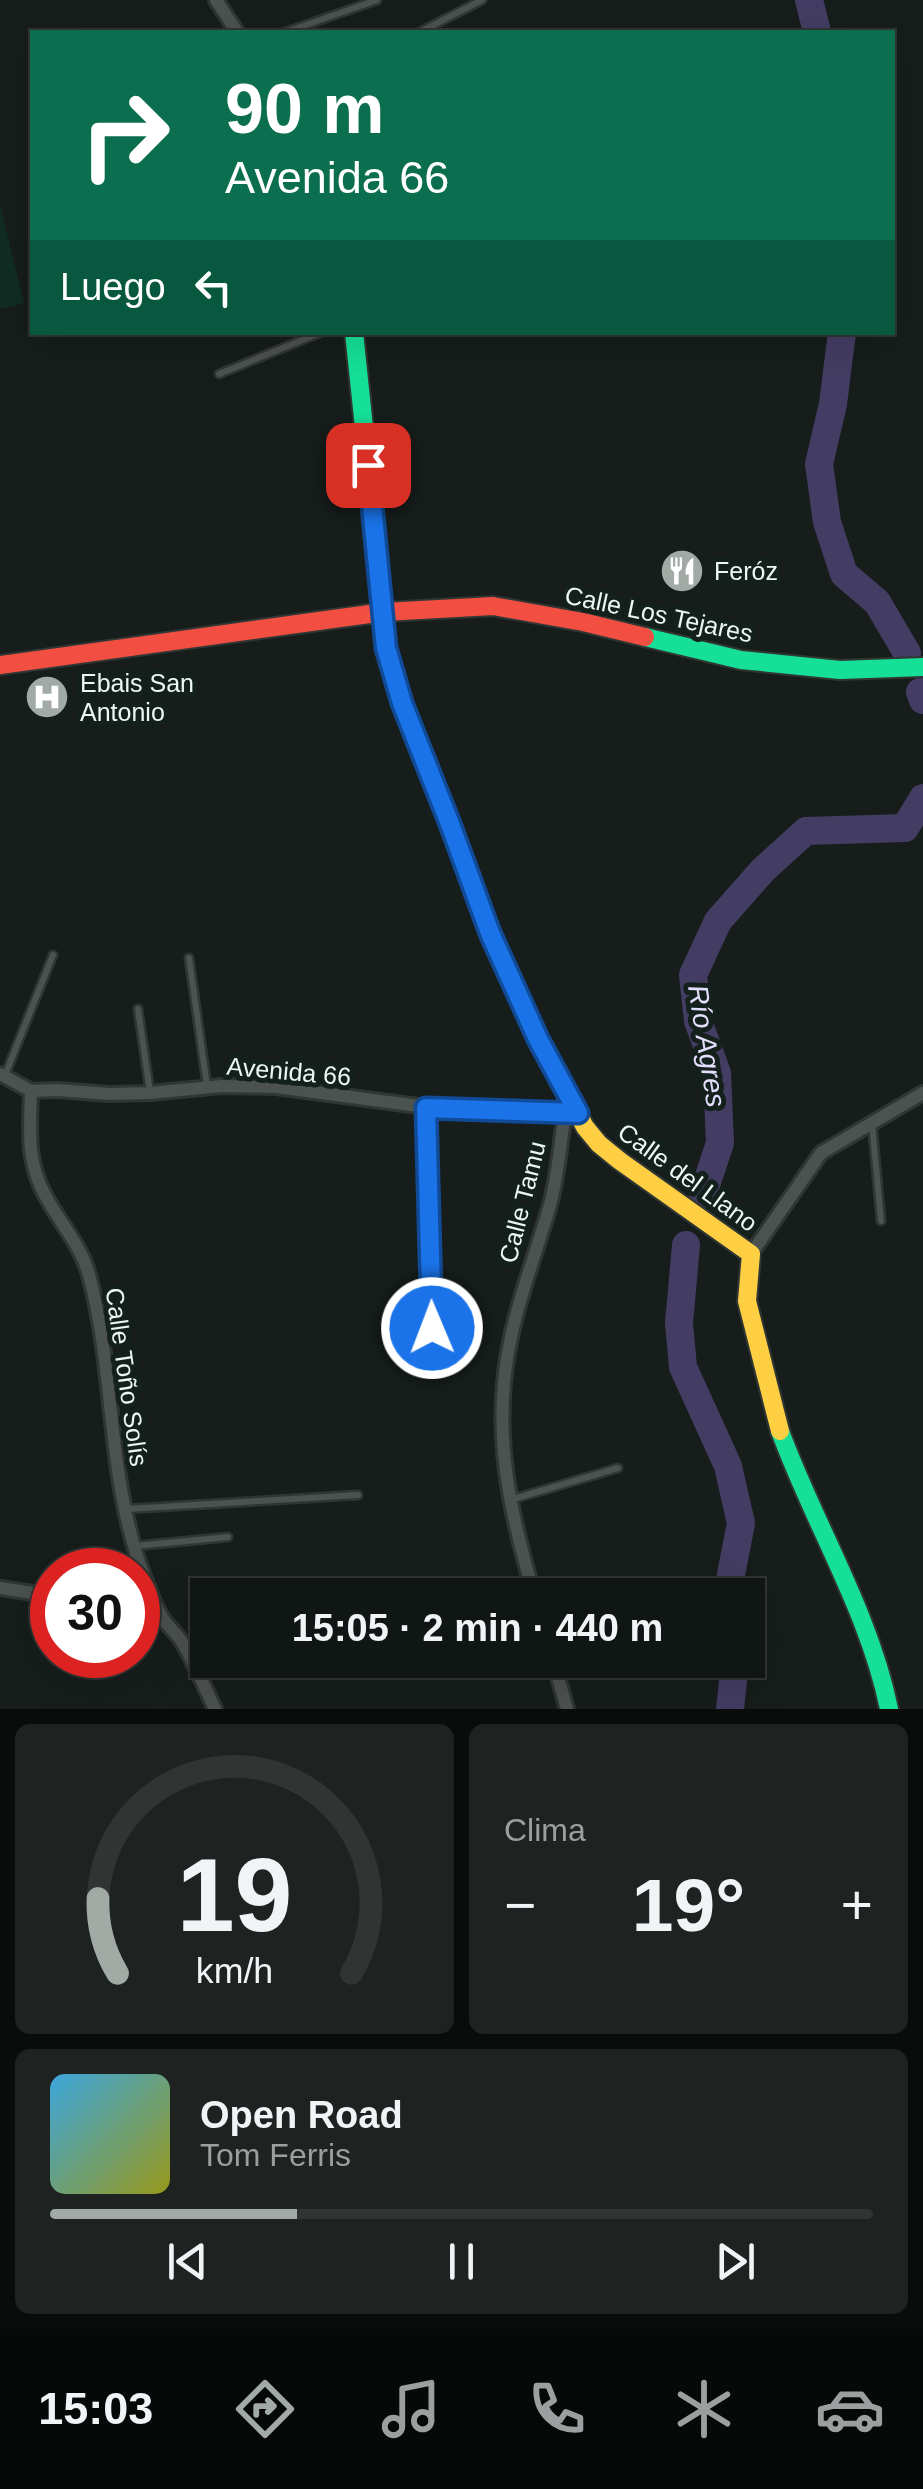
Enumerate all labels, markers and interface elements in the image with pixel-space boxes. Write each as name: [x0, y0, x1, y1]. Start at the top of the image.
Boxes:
icon: right: [60, 70, 190, 200]
text: 90 m: [225, 70, 385, 148]
text: Avenida 66: [225, 152, 449, 203]
icon: left: [186, 260, 241, 315]
text: Luego: [60, 266, 166, 308]
pin: [326, 423, 411, 508]
icon: arrive: [341, 438, 396, 493]
restaurant icon: Feróz: [659, 548, 705, 594]
place label: Feróz: [714, 557, 778, 585]
street label: Calle Los Tejares: [563, 580, 755, 648]
place label: Ebais San Antonio: [80, 669, 194, 726]
hospital icon: Ebais San Antonio: [24, 674, 70, 720]
water label: Río Agres: [682, 983, 732, 1109]
street label: Avenida 66: [226, 1052, 352, 1090]
street label: Calle del Llano: [613, 1117, 763, 1237]
street label: Calle Tamu: [493, 1138, 551, 1266]
position arrow: [380, 1276, 484, 1380]
street label: Calle Toño Solís: [101, 1286, 153, 1468]
speed limit sign: 30: [30, 1548, 160, 1678]
text: 15:05 · 2 min · 440 m: [292, 1607, 663, 1649]
text: Clima: [504, 1812, 586, 1848]
text: 19: [177, 1837, 292, 1953]
text: 19°: [632, 1863, 745, 1947]
text: −: [504, 1874, 536, 1936]
text: +: [841, 1874, 873, 1936]
text: km/h: [196, 1951, 273, 1991]
text: Open Road: [200, 2094, 403, 2136]
text: Tom Ferris: [200, 2137, 351, 2173]
icon: previous: [160, 2234, 215, 2289]
icon: pause: [434, 2234, 489, 2289]
icon: next: [708, 2234, 763, 2289]
icon: directions: [230, 2374, 300, 2444]
icon: music: [376, 2374, 446, 2444]
icon: phone: [522, 2374, 592, 2444]
icon: climate: [669, 2374, 739, 2444]
icon: car: [815, 2374, 885, 2444]
text: 15:03: [38, 2383, 153, 2434]

